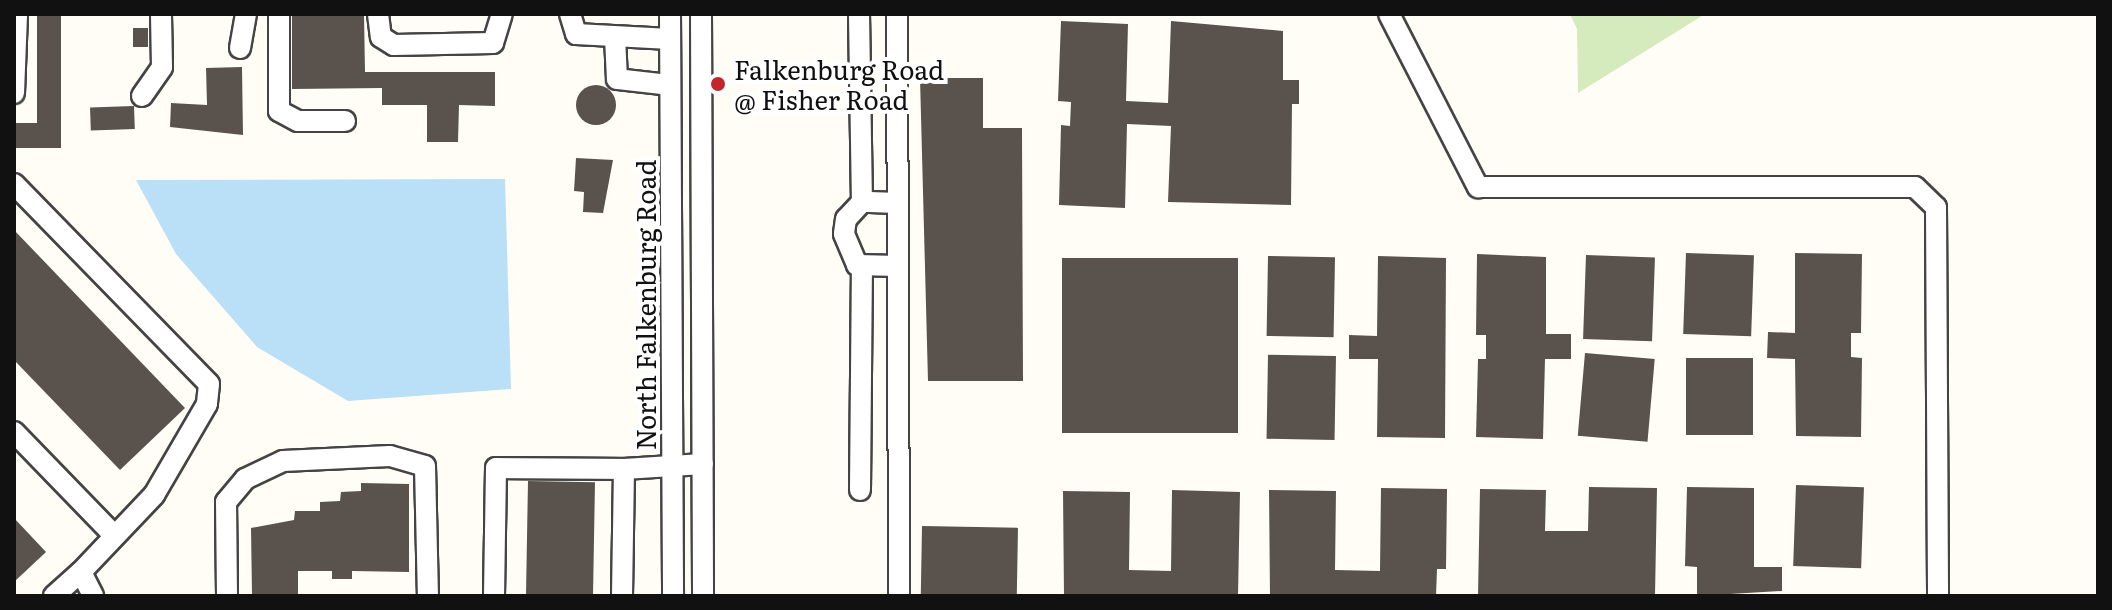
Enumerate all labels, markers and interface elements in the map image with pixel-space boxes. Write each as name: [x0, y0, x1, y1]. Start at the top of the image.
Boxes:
place label: Falkenburg Road @ Fisher Road: [734, 53, 944, 114]
marker: Falkenburg Road @ Fisher Road: [709, 75, 727, 93]
street label: North Falkenburg Road: [629, 160, 661, 450]

